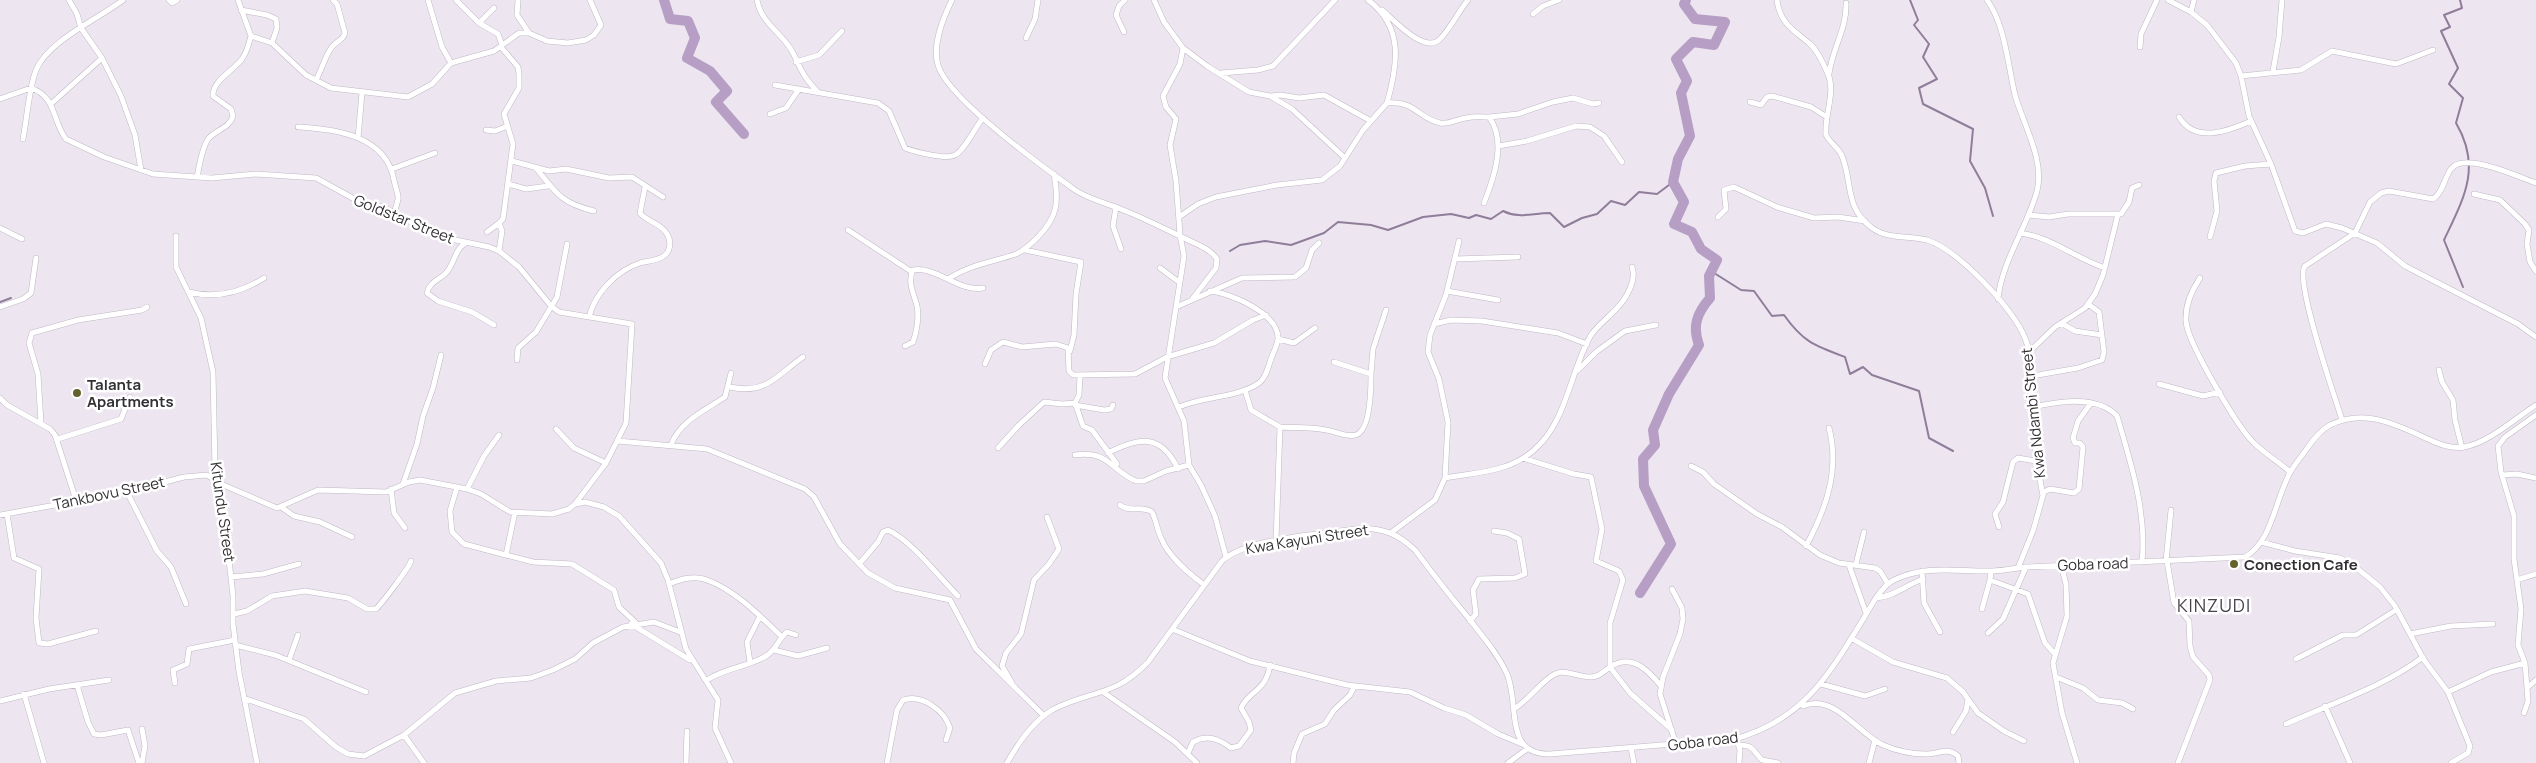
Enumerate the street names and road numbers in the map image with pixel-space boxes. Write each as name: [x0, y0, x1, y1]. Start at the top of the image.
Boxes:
street label: Goldstar Street: [351, 189, 457, 249]
street label: Kwa Ndambi Street: [2016, 347, 2050, 479]
street label: Kitundu Street: [206, 461, 240, 563]
street label: Tankbovu Street: [51, 471, 167, 515]
street label: Kwa Kayuni Street: [1244, 519, 1370, 559]
street label: Goba road: [2057, 552, 2129, 576]
street label: Goba road: [1666, 726, 1740, 756]

